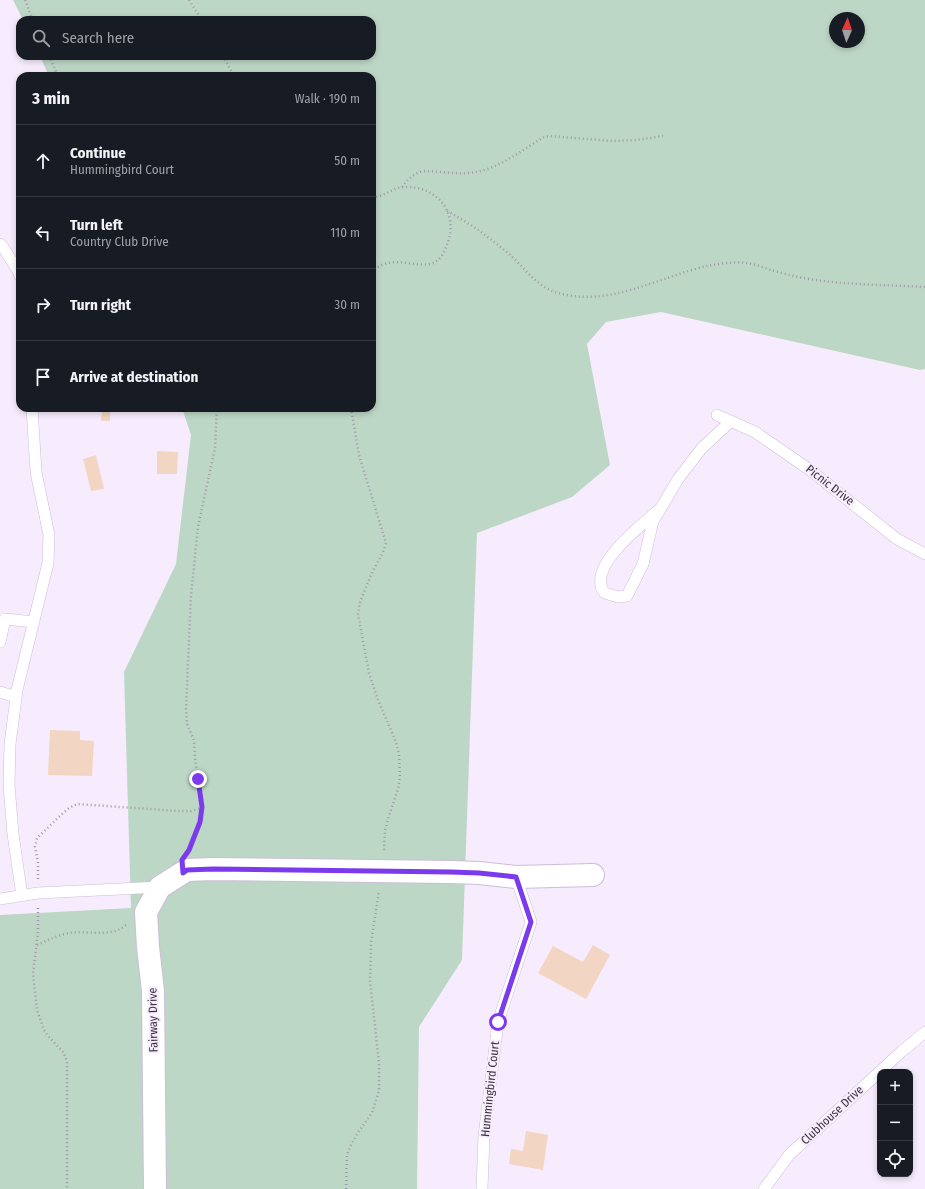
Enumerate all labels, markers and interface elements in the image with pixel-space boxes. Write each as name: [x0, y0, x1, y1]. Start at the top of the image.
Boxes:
north arrow: [829, 12, 865, 48]
search box: [16, 16, 376, 60]
icon: search: [30, 27, 52, 49]
text: Search here: [62, 29, 134, 47]
text: 3 min: [32, 88, 70, 109]
text: Walk · 190 m: [295, 91, 360, 106]
text: Continue: [70, 144, 126, 162]
icon: ahead: [32, 150, 54, 172]
text: 50 m: [334, 153, 360, 168]
text: Hummingbird Court: [70, 162, 174, 177]
text: Turn left: [70, 216, 123, 234]
icon: left: [32, 222, 54, 244]
text: 110 m: [330, 225, 360, 240]
text: Country Club Drive: [70, 234, 169, 249]
icon: right: [32, 294, 54, 316]
text: Turn right: [70, 296, 131, 314]
text: 30 m: [334, 297, 360, 312]
icon: arrive: [32, 366, 54, 388]
text: Arrive at destination: [70, 368, 198, 386]
street label: Picnic Drive: [803, 462, 857, 508]
route end: [189, 770, 207, 788]
street label: Fairway Drive: [145, 988, 161, 1052]
route start: [489, 1013, 507, 1031]
street label: Hummingbird Court: [478, 1040, 502, 1137]
map controls: [877, 1069, 913, 1177]
button: +: [877, 1069, 913, 1105]
street label: Clubhouse Drive: [798, 1083, 866, 1147]
button: −: [877, 1105, 913, 1141]
button: locate: [877, 1141, 913, 1177]

